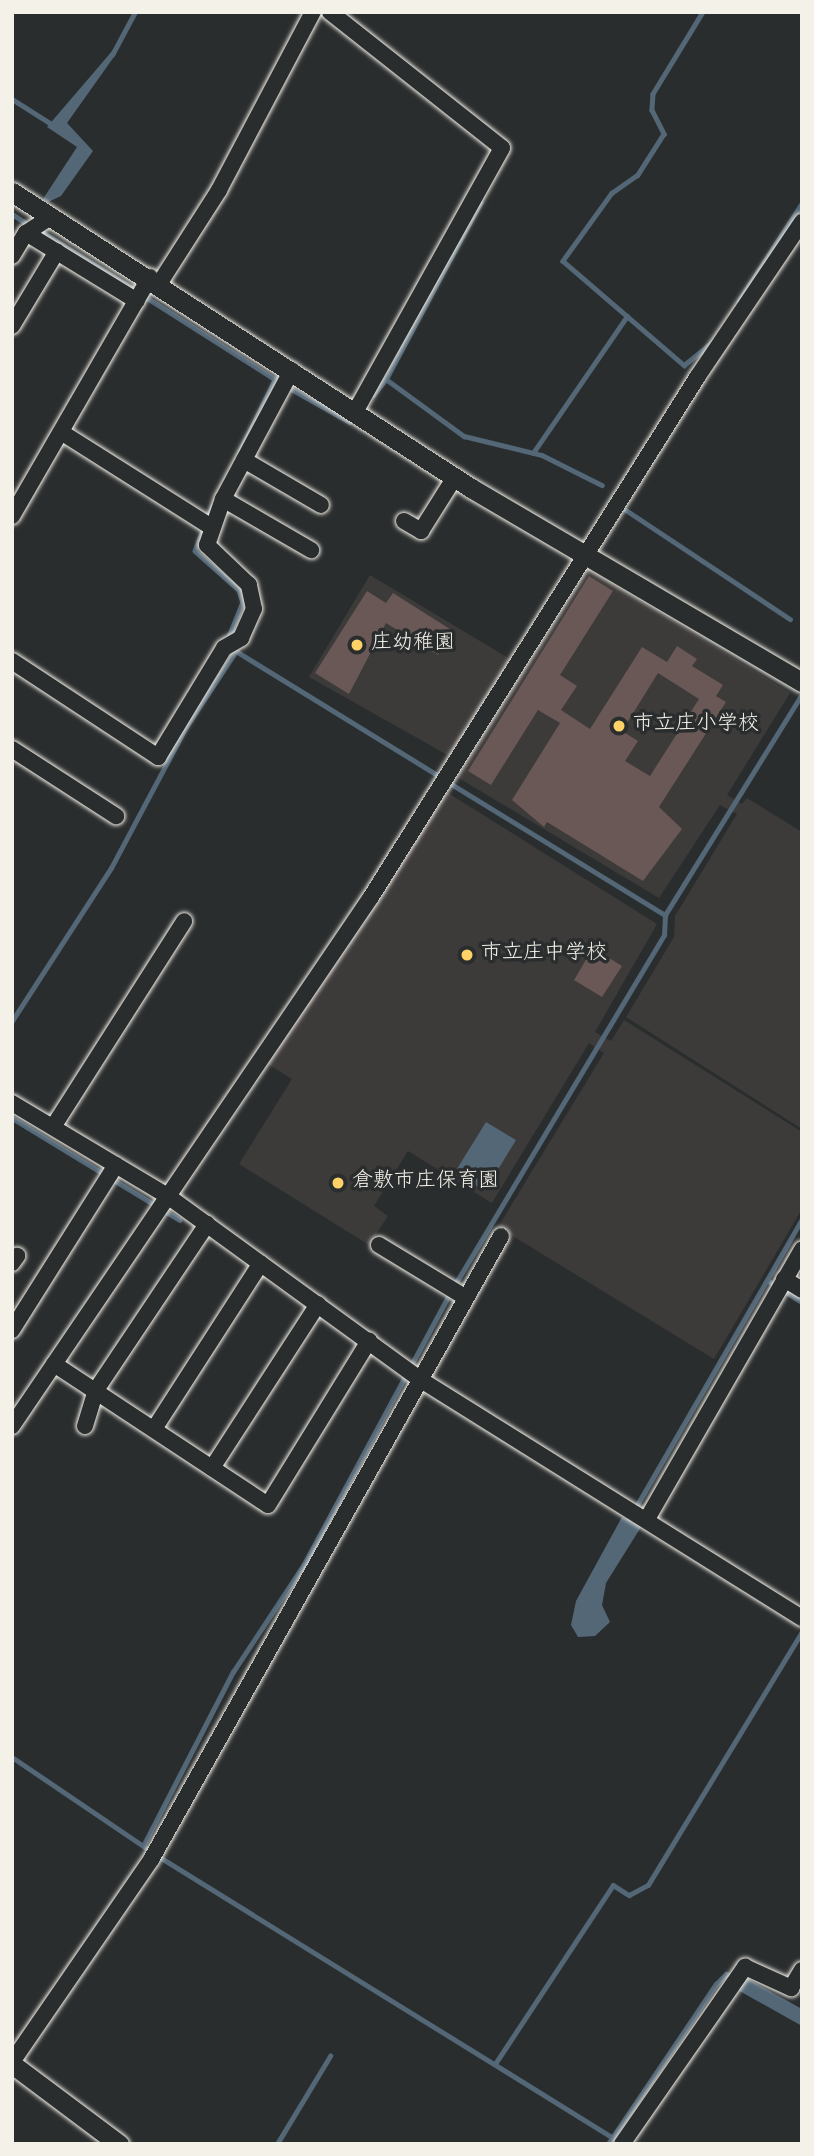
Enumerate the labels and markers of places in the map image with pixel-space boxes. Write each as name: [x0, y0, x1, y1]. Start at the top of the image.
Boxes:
place label: 庄幼稚園: [371, 632, 455, 658]
marker: 庄幼稚園: [349, 637, 365, 653]
place label: 市立庄小学校: [633, 713, 759, 739]
marker: 市立庄小学校: [611, 718, 627, 734]
place label: 市立庄中学校: [481, 942, 607, 968]
marker: 市立庄中学校: [459, 947, 475, 963]
place label: 倉敷市庄保育園: [352, 1170, 499, 1196]
marker: 倉敷市庄保育園: [330, 1175, 346, 1191]

